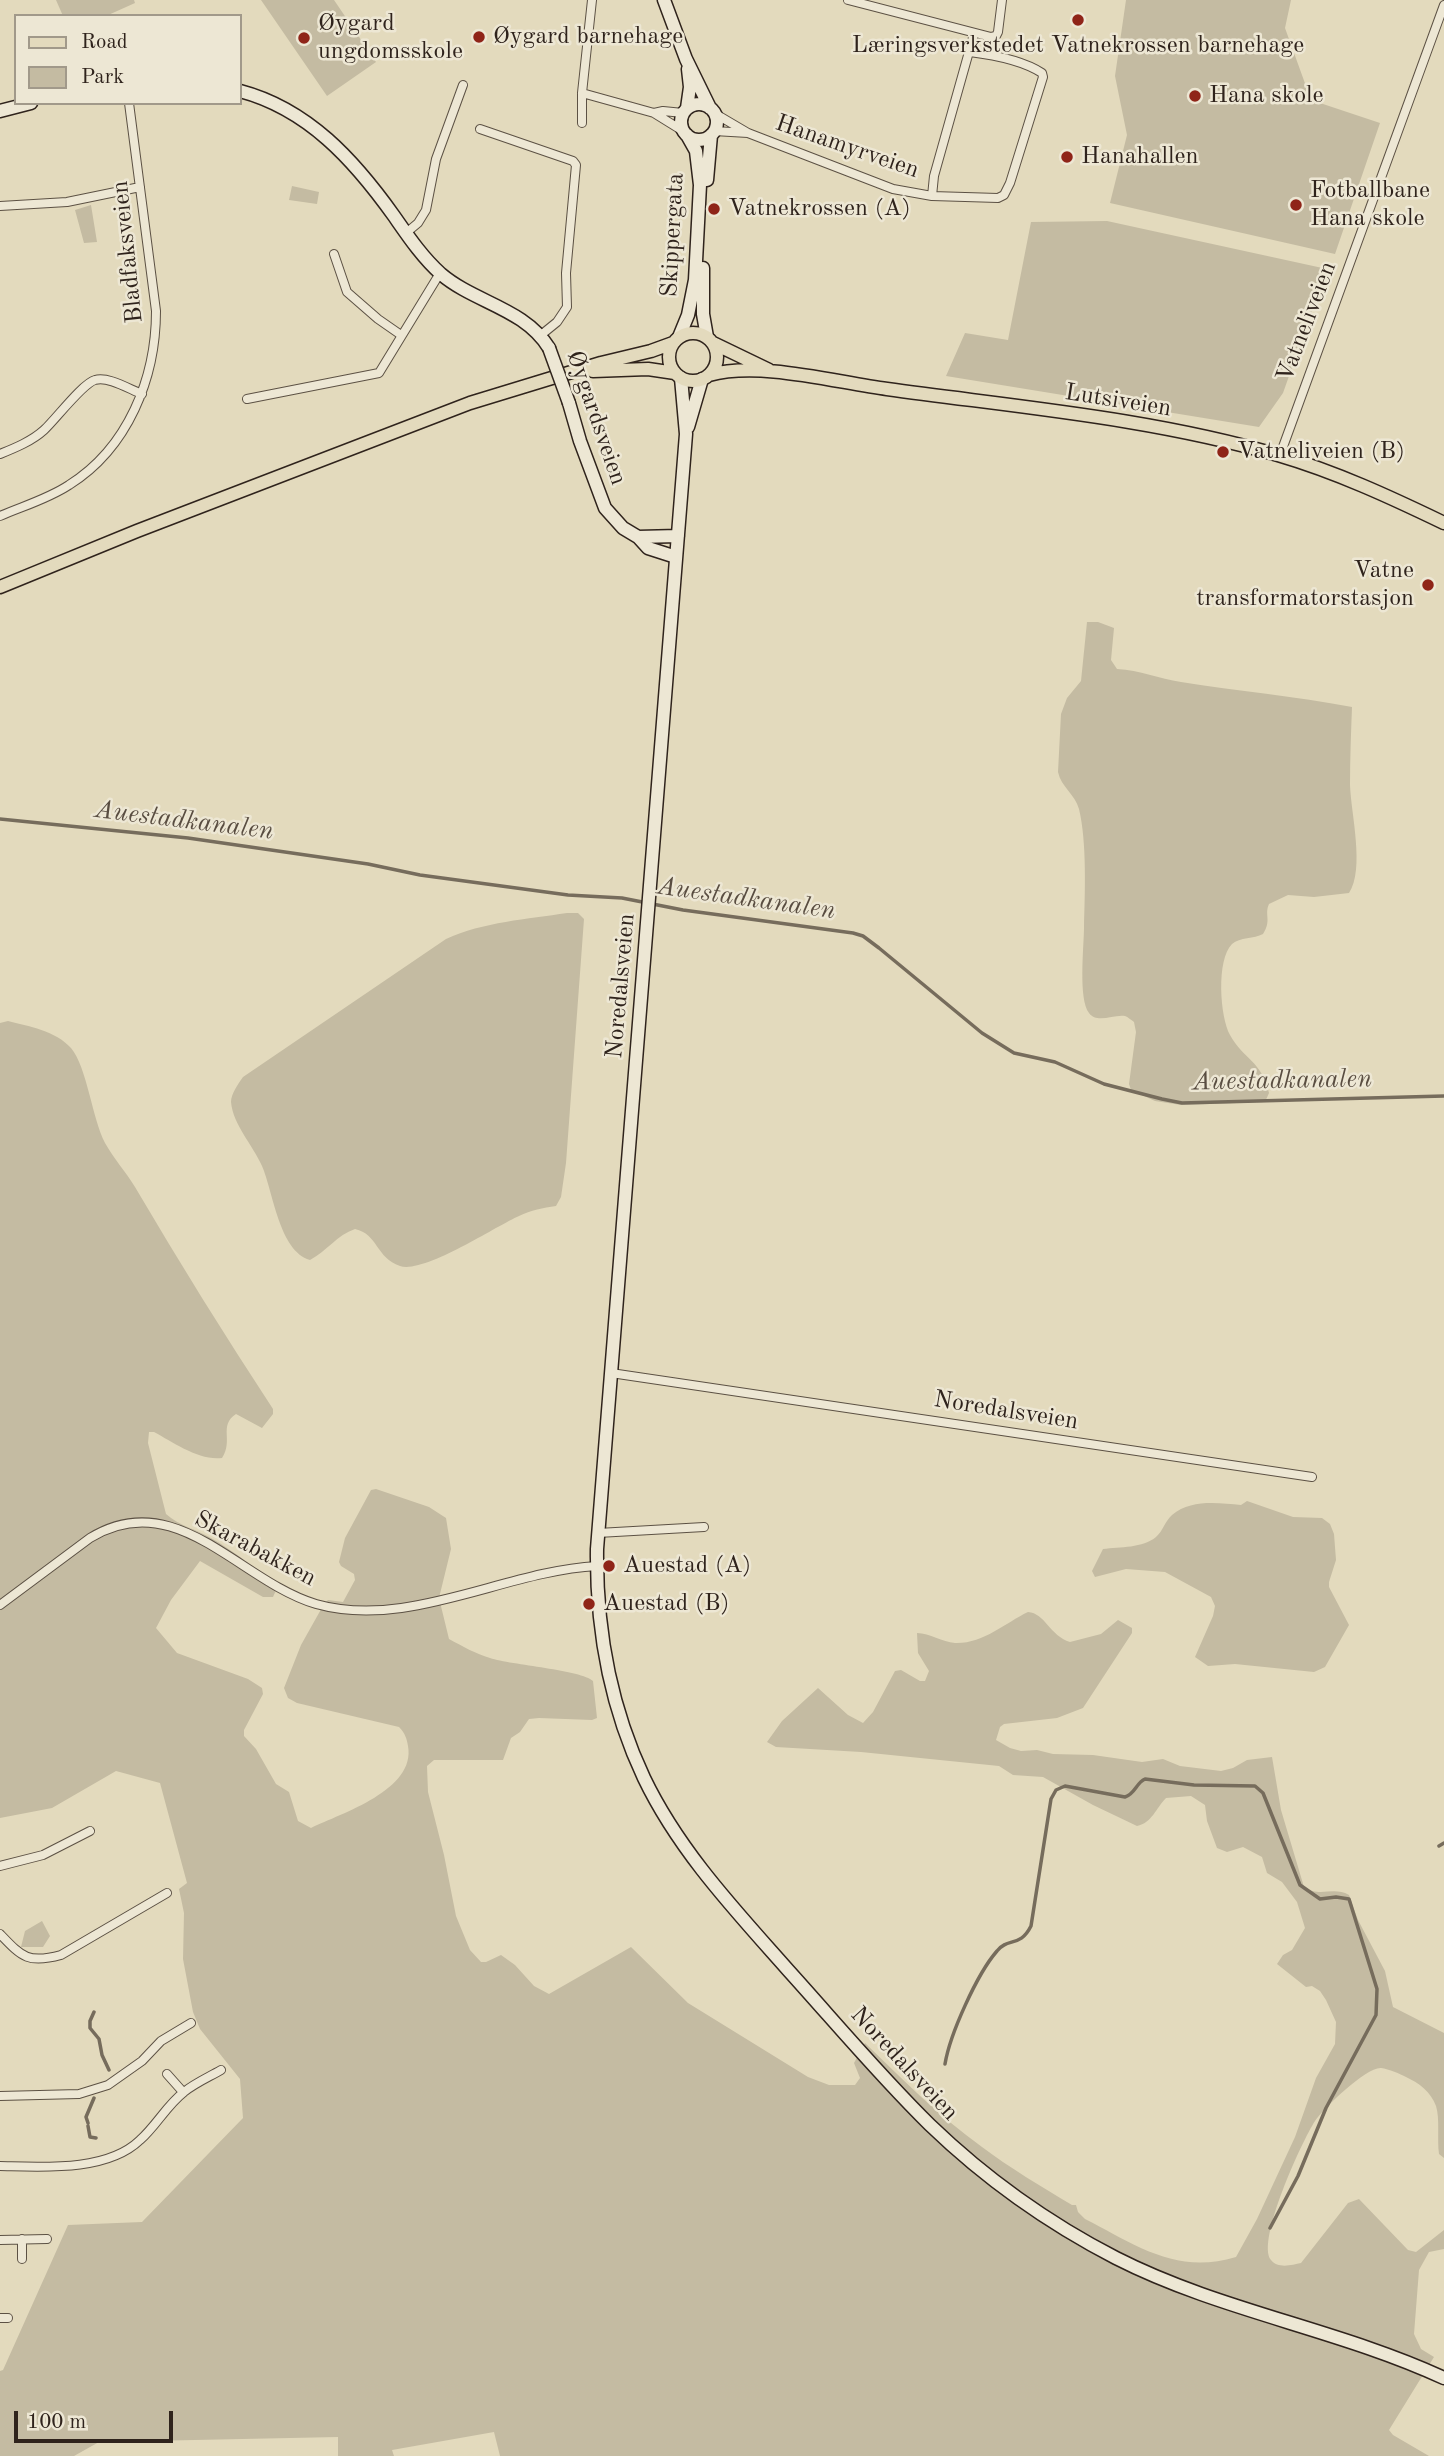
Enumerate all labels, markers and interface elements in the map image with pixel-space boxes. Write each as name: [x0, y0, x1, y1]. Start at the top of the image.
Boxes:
place label: Øygard ungdomsskole: [318, 10, 463, 66]
marker: Læringsverkstedet Vatnekrossen barnehage: [1070, 12, 1086, 28]
legend: [14, 14, 242, 105]
place label: Øygard barnehage: [493, 23, 683, 51]
marker: Øygard barnehage: [471, 29, 487, 45]
marker: Øygard ungdomsskole: [296, 30, 312, 46]
text: Road: [81, 32, 128, 53]
place label: Læringsverkstedet Vatnekrossen barnehage: [852, 32, 1304, 60]
text: Park: [81, 67, 124, 88]
place label: Hana skole: [1209, 82, 1324, 110]
marker: Hana skole: [1187, 88, 1203, 104]
street label: Hanamyrveien: [771, 109, 923, 185]
place label: Hanahallen: [1081, 143, 1198, 171]
marker: Hanahallen: [1059, 149, 1075, 165]
street label: Skippergata: [655, 172, 691, 298]
place label: Fotballbane Hana skole: [1310, 177, 1430, 233]
street label: Bladfaksveien: [106, 179, 150, 325]
place label: Vatnekrossen (A): [728, 195, 911, 223]
marker: Fotballbane Hana skole: [1288, 197, 1304, 213]
marker: Vatnekrossen (A): [706, 201, 722, 217]
street label: Vatneliveien: [1271, 258, 1343, 386]
street label: Øygardsveien: [560, 347, 632, 489]
street label: Lutsiveien: [1063, 378, 1173, 424]
place label: Vatneliveien (B): [1237, 438, 1405, 466]
marker: Vatneliveien (B): [1215, 444, 1231, 460]
place label: Vatne transformatorstasjon: [1196, 557, 1414, 613]
marker: Vatne transformatorstasjon: [1420, 577, 1436, 593]
water label: Auestadkanalen: [93, 795, 275, 847]
water label: Auestadkanalen: [655, 871, 837, 927]
street label: Noredalsveien: [600, 912, 642, 1060]
water label: Auestadkanalen: [1192, 1064, 1372, 1098]
street label: Noredalsveien: [932, 1385, 1080, 1437]
street label: Skarabakken: [189, 1505, 321, 1593]
place label: Auestad (A): [623, 1552, 751, 1580]
marker: Auestad (A): [601, 1558, 617, 1574]
place label: Auestad (B): [603, 1590, 729, 1618]
marker: Auestad (B): [581, 1596, 597, 1612]
street label: Noredalsveien: [844, 2001, 964, 2127]
scale bar: [18, 2396, 177, 2440]
text: 100 m: [27, 2412, 86, 2433]

